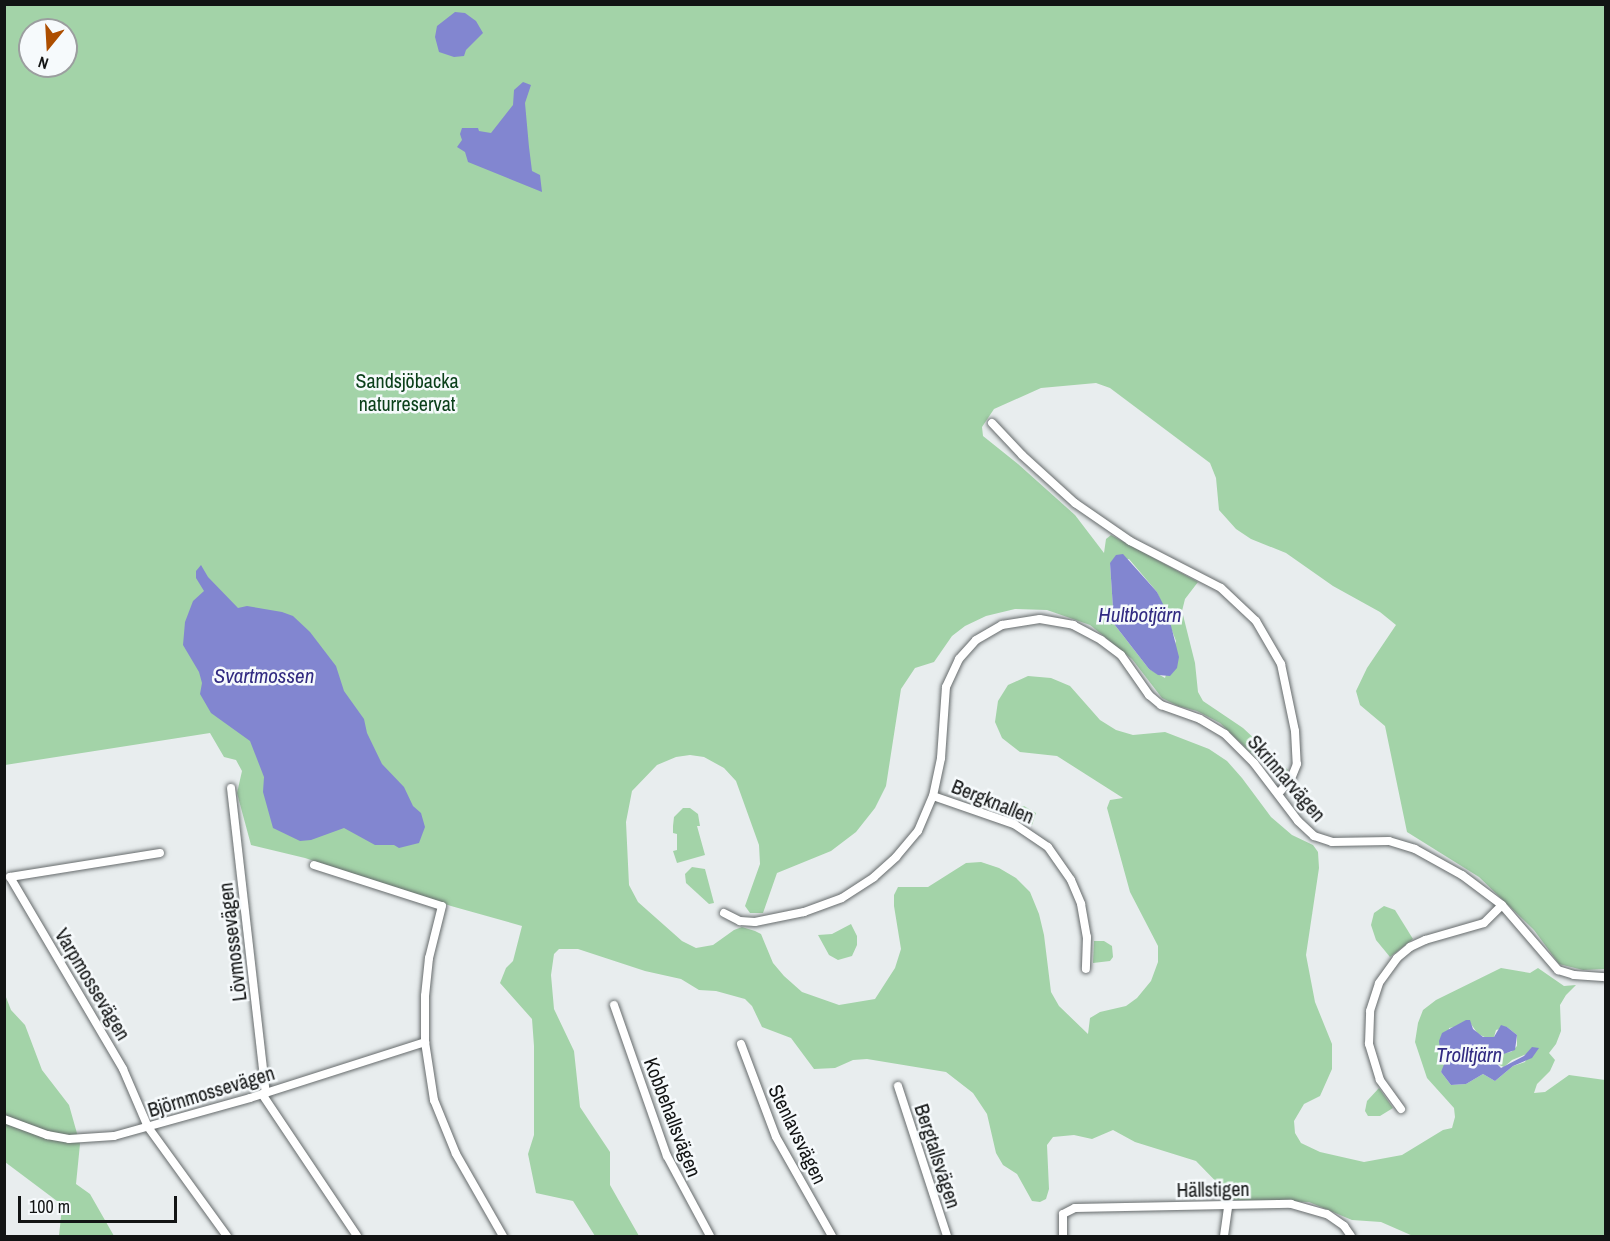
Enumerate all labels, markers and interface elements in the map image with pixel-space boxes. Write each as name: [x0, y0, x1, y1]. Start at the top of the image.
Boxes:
north arrow: [18, 18, 78, 78]
text: N: [35, 51, 51, 75]
park label: Sandsjöbacka naturreservat: [355, 368, 459, 415]
water label: Hultbotjärn: [1098, 602, 1182, 628]
water label: Svartmossen: [214, 663, 314, 689]
street label: Skrinnarvägen: [1243, 730, 1331, 826]
street label: Bergknallen: [948, 774, 1038, 828]
street label: Lövmossevägen: [213, 881, 251, 1003]
street label: Varpmossevägen: [50, 924, 136, 1044]
water label: Trolltjärn: [1436, 1042, 1502, 1068]
street label: Kobbehallsvägen: [639, 1054, 707, 1180]
street label: Björnmossevägen: [145, 1060, 277, 1122]
street label: Stenlavsvägen: [764, 1080, 832, 1188]
street label: Bergtallsvägen: [910, 1101, 966, 1211]
street label: Hällstigen: [1176, 1176, 1250, 1202]
scale bar: [21, 1184, 180, 1222]
text: 100 m: [29, 1194, 70, 1219]

